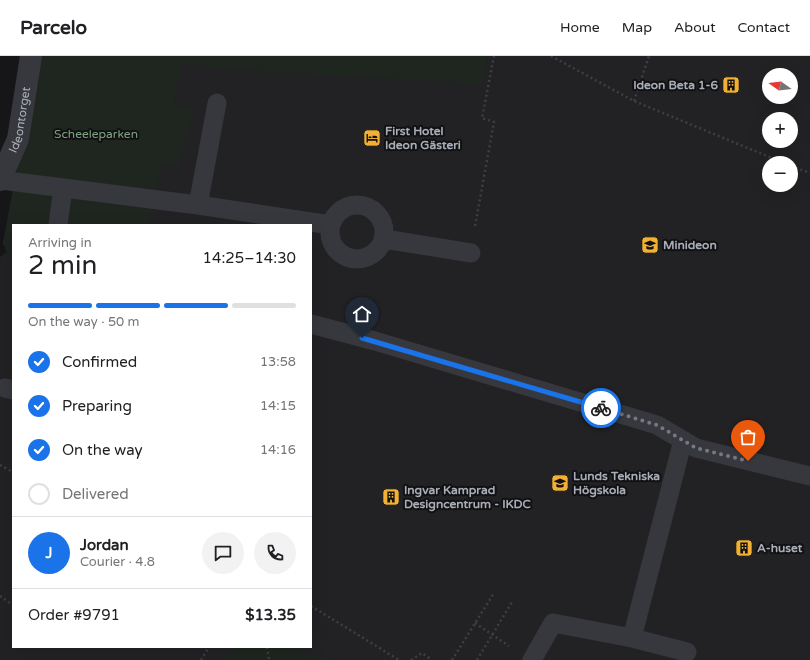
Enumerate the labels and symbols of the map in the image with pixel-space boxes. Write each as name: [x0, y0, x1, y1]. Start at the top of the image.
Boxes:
north arrow: [762, 68, 798, 104]
building icon: Ideon Beta 1-6: [721, 75, 741, 95]
place label: Ideon Beta 1-6: [633, 78, 718, 92]
street label: Ideontorget: [6, 85, 33, 155]
place label: First Hotel Ideon Gästeri: [385, 124, 461, 152]
park label: Scheeleparken: [54, 127, 138, 141]
hotel icon: First Hotel Ideon Gästeri: [362, 128, 382, 148]
school or university icon: Minideon: [640, 235, 660, 255]
place label: Minideon: [663, 238, 717, 252]
pin: [345, 297, 379, 338]
courier: [581, 388, 621, 428]
pin: [731, 420, 765, 461]
place label: Lunds Tekniska Högskola: [573, 469, 660, 498]
school or university icon: Lunds Tekniska Högskola: [550, 473, 570, 493]
place label: Ingvar Kamprad Designcentrum - IKDC: [404, 483, 532, 512]
building icon: Ingvar Kamprad Designcentrum - IKDC: [381, 487, 401, 507]
building icon: A-huset: [734, 538, 754, 558]
place label: A-huset: [757, 541, 803, 555]

